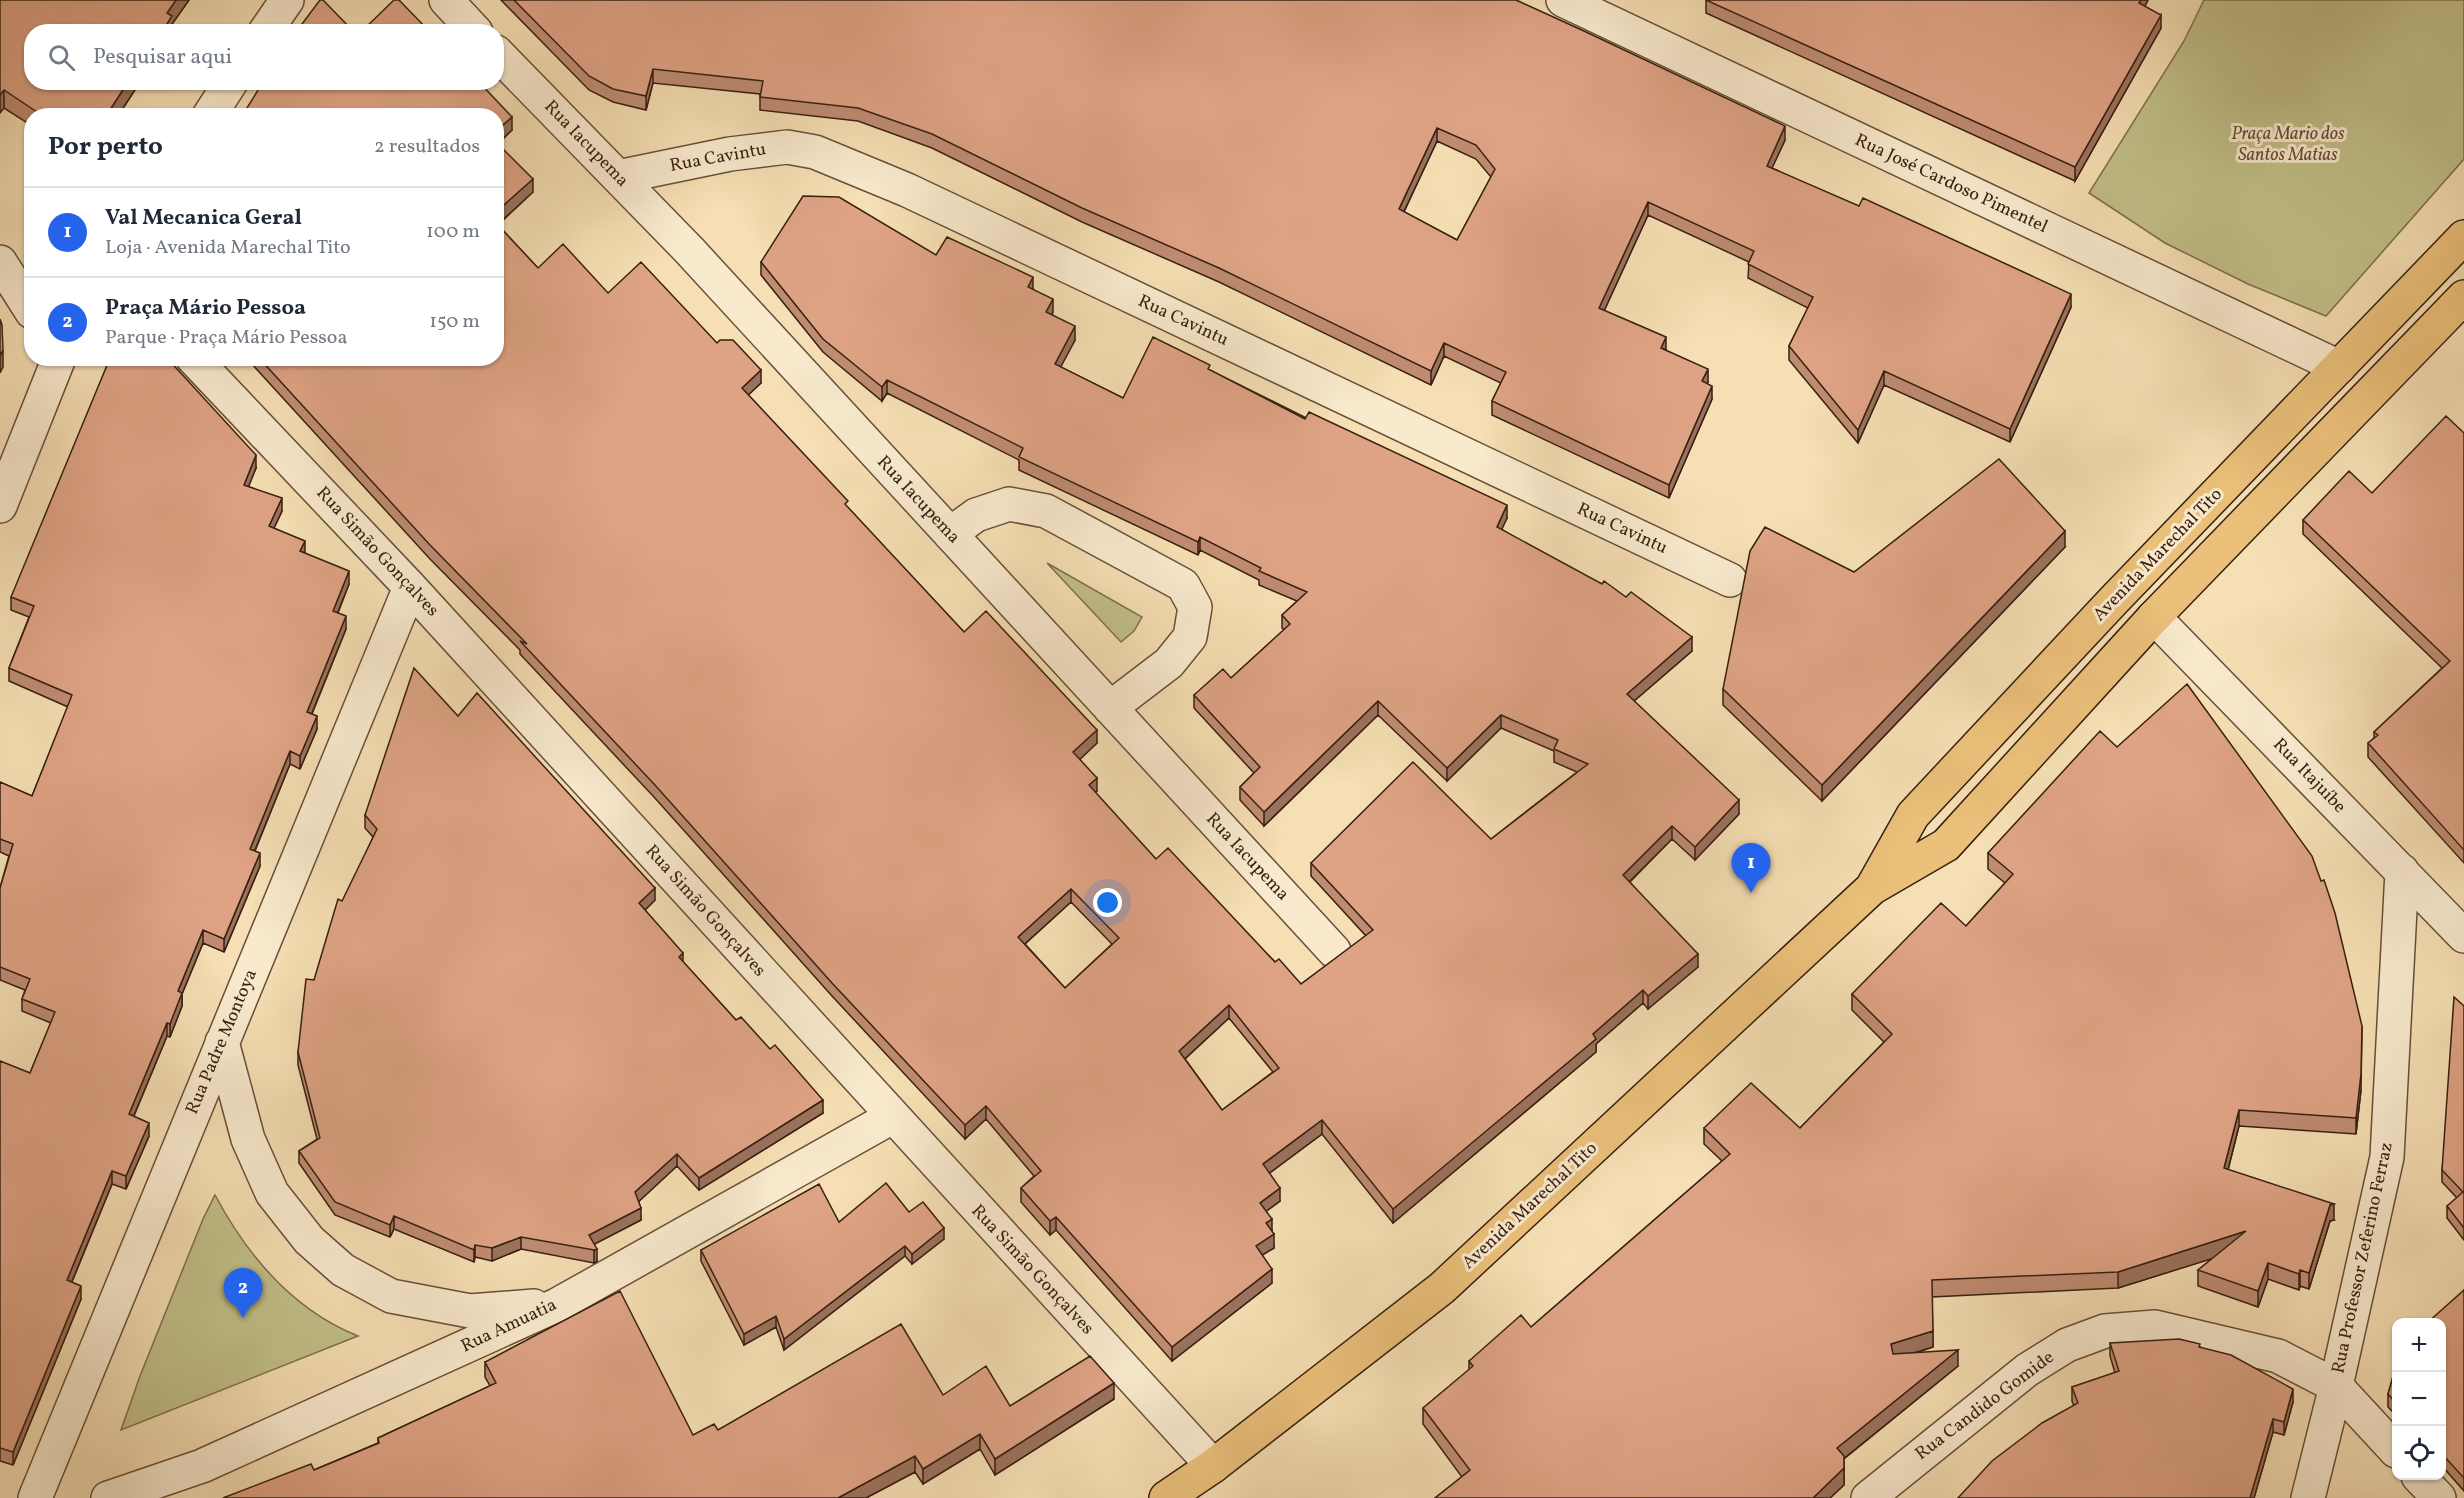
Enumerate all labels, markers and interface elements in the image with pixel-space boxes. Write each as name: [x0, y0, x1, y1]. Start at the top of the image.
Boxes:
search box: [24, 24, 504, 90]
icon: search: [45, 41, 78, 74]
text: Pesquisar aqui: [93, 42, 232, 73]
street label: Rua Iacupema: [538, 95, 634, 193]
park label: Praça Mario dos Santos Matias: [2231, 122, 2345, 168]
street label: Rua José Cardoso Pimentel: [1850, 128, 2052, 240]
text: Por perto: [48, 129, 163, 165]
text: 2 resultados: [374, 133, 480, 161]
street label: Rua Cavintu: [668, 137, 768, 179]
text: Val Mecanica Geral: [105, 203, 302, 234]
text: 1: [63, 218, 72, 246]
text: 100 m: [426, 218, 480, 246]
text: Loja · Avenida Marechal Tito: [105, 234, 351, 262]
street label: Rua Cavintu: [1134, 289, 1232, 353]
text: Praça Mário Pessoa: [105, 293, 306, 324]
text: 2: [62, 308, 73, 336]
text: 150 m: [429, 308, 480, 336]
text: Parque · Praça Mário Pessoa: [105, 324, 347, 352]
street label: Rua Iacupema: [871, 450, 965, 550]
street label: Rua Simão Gonçalves: [310, 481, 444, 623]
street label: Avenida Marechal Tito: [2088, 483, 2228, 627]
street label: Rua Cavintu: [1573, 497, 1671, 561]
street label: Rua Itajuíbe: [2267, 733, 2351, 819]
street label: Rua Iacupema: [1200, 807, 1294, 907]
street label: Rua Simão Gonçalves: [639, 840, 771, 982]
pin: 1: [1732, 844, 1770, 893]
your location: [1093, 888, 1122, 917]
street label: Rua Padre Montoya: [180, 966, 264, 1118]
street label: Avenida Marechal Tito: [1457, 1137, 1603, 1275]
street label: Rua Professor Zeferino Ferraz: [2326, 1140, 2400, 1376]
street label: Rua Simão Gonçalves: [965, 1199, 1099, 1341]
pin: 2: [224, 1268, 262, 1318]
street label: Rua Amuatia: [457, 1293, 561, 1359]
map controls: [2392, 1318, 2446, 1480]
button: +: [2392, 1318, 2446, 1372]
street label: Rua Candido Gomide: [1910, 1345, 2060, 1467]
button: −: [2392, 1372, 2446, 1426]
button: locate: [2392, 1426, 2446, 1480]

